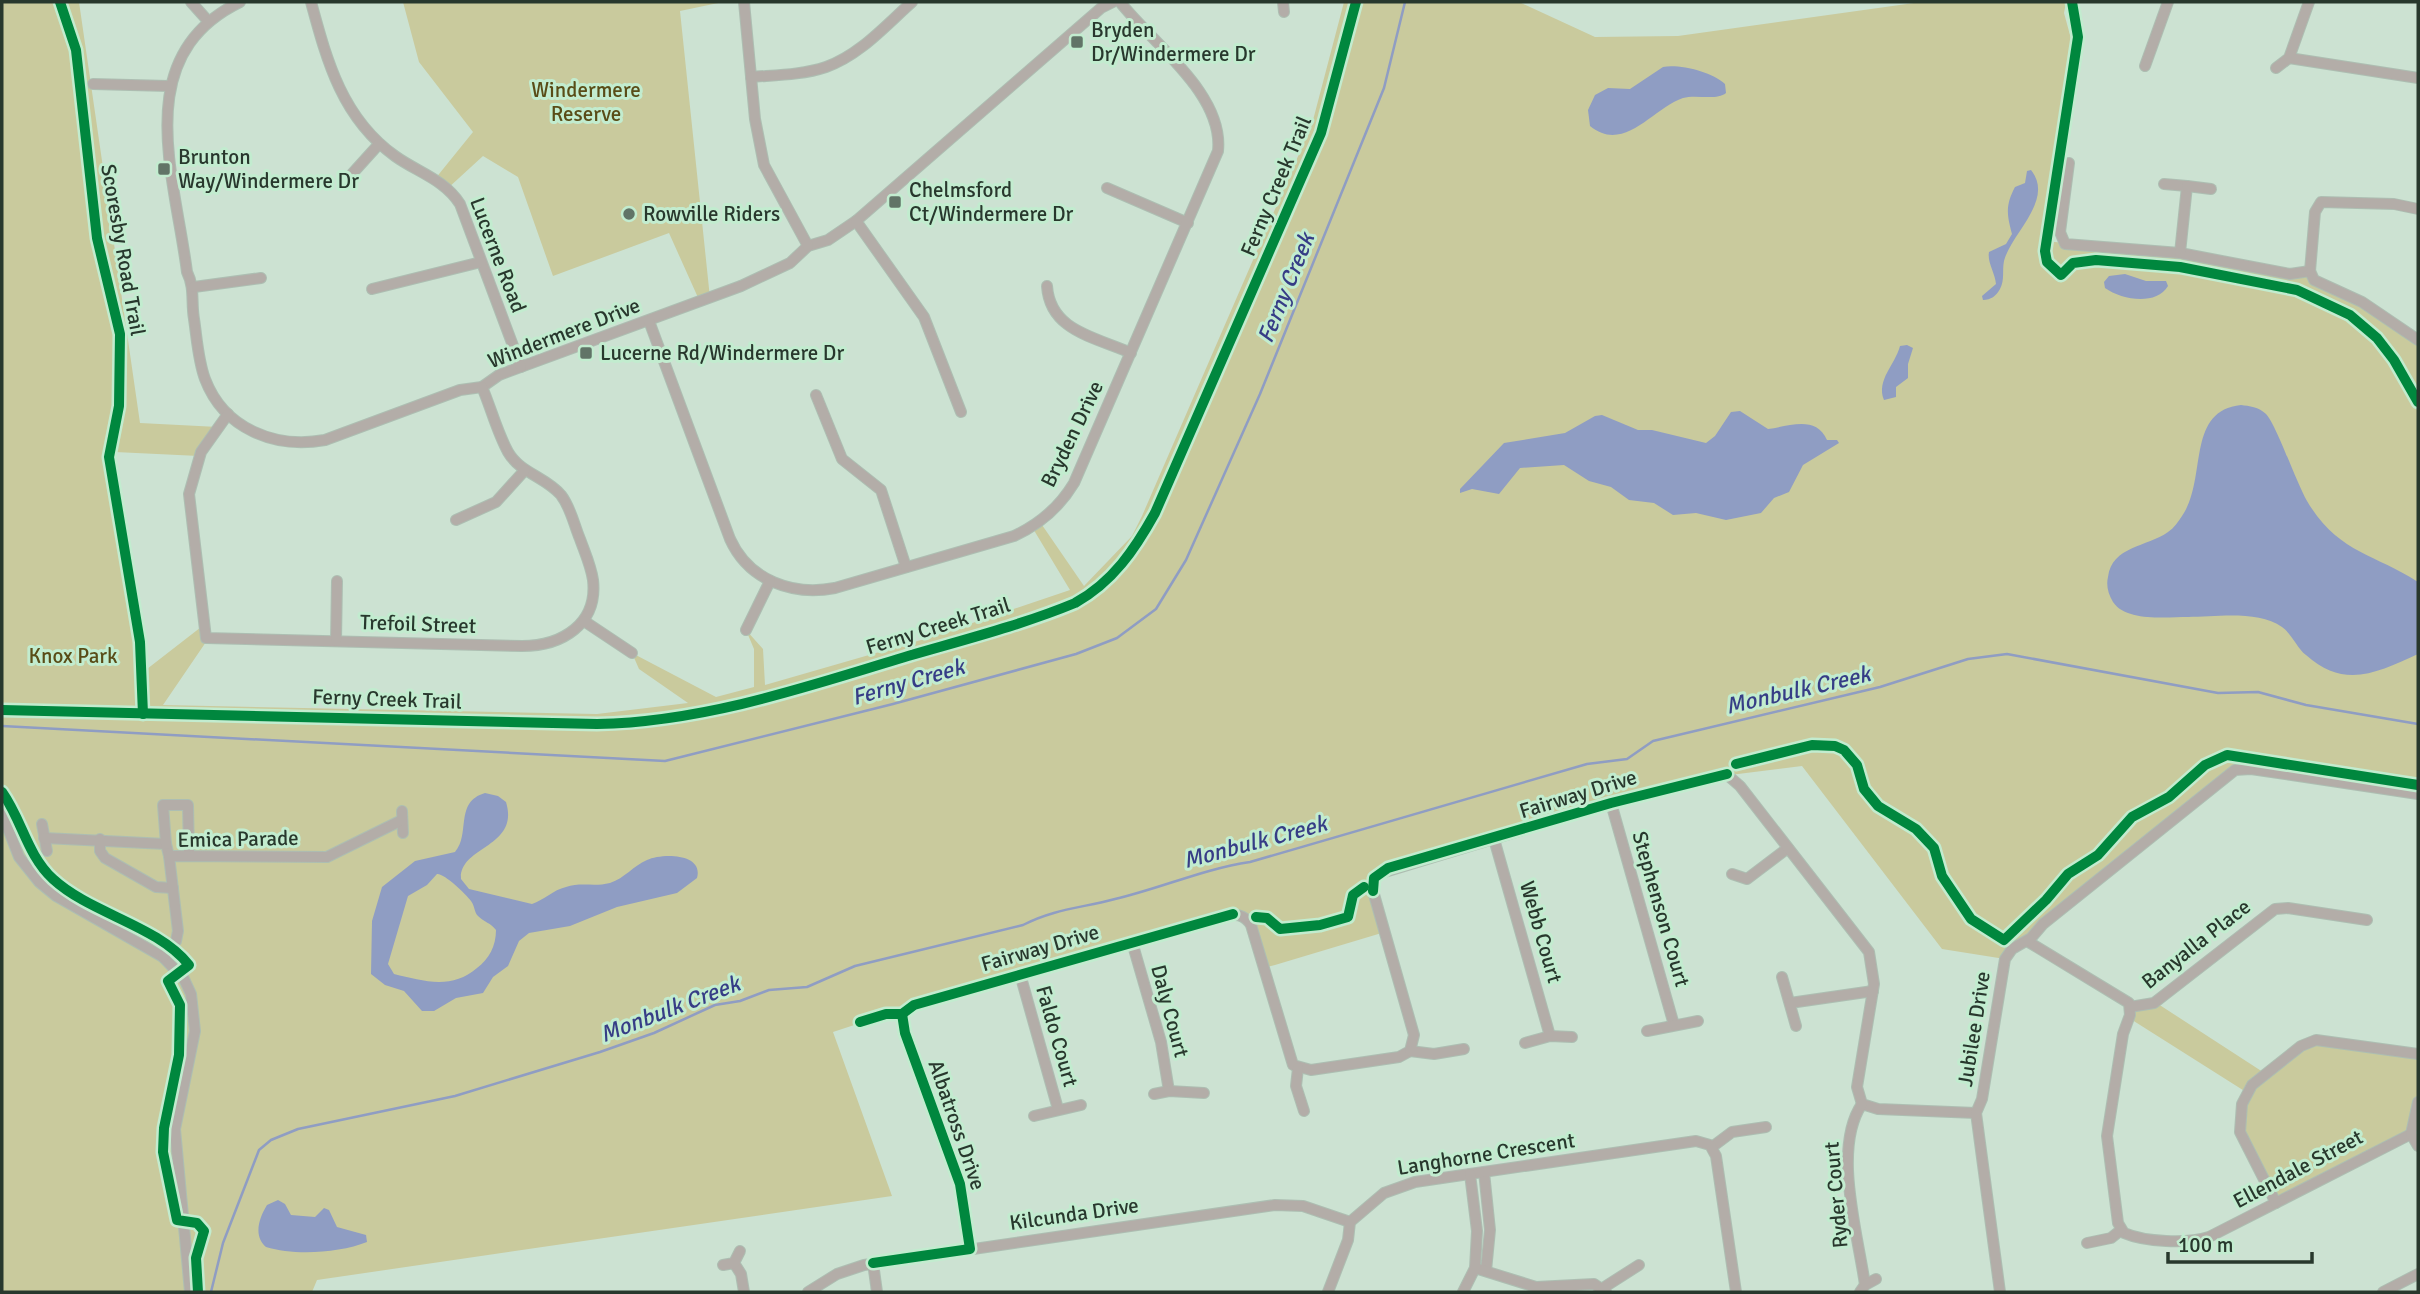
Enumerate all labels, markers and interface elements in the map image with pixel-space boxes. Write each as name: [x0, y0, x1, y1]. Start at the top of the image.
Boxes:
place label: Bryden Dr/Windermere Dr: [1091, 17, 1256, 67]
marker: Bryden Dr/Windermere Dr: [1069, 34, 1085, 50]
park label: Windermere Reserve: [531, 77, 641, 127]
street label: Ferny Creek Trail: [1235, 112, 1317, 260]
place label: Brunton Way/Windermere Dr: [178, 144, 359, 194]
marker: Brunton Way/Windermere Dr: [156, 161, 172, 177]
street label: Scoresby Road Trail: [95, 162, 151, 338]
place label: Chelmsford Ct/Windermere Dr: [909, 177, 1074, 227]
street label: Lucerne Road: [464, 194, 532, 316]
marker: Chelmsford Ct/Windermere Dr: [887, 194, 903, 210]
place label: Rowville Riders: [643, 201, 780, 227]
marker: Rowville Riders: [621, 206, 637, 222]
water label: Ferny Creek: [1251, 227, 1322, 347]
street label: Windermere Drive: [484, 292, 644, 374]
place label: Lucerne Rd/Windermere Dr: [600, 340, 844, 366]
marker: Lucerne Rd/Windermere Dr: [578, 345, 594, 361]
street label: Bryden Drive: [1035, 377, 1109, 491]
street label: Ferny Creek Trail: [863, 592, 1013, 660]
street label: Trefoil Street: [360, 609, 476, 639]
park label: Knox Park: [28, 643, 118, 669]
water label: Ferny Creek: [848, 651, 970, 712]
water label: Monbulk Creek: [1723, 659, 1876, 721]
street label: Ferny Creek Trail: [312, 683, 462, 715]
street label: Fairway Drive: [1516, 764, 1640, 824]
water label: Monbulk Creek: [1180, 808, 1332, 875]
street label: Emica Parade: [177, 825, 299, 853]
street label: Stephenson Court: [1626, 828, 1696, 990]
street label: Webb Court: [1514, 878, 1568, 986]
street label: Banyalla Place: [2136, 893, 2256, 995]
street label: Fairway Drive: [978, 919, 1102, 977]
street label: Daly Court: [1145, 962, 1195, 1060]
water label: Monbulk Creek: [596, 968, 746, 1049]
street label: Jubilee Drive: [1952, 970, 1996, 1088]
street label: Faldo Court: [1030, 982, 1084, 1090]
street label: Albatross Drive: [923, 1057, 991, 1193]
street label: Ellendale Street: [2229, 1124, 2367, 1214]
street label: Langhorne Crescent: [1395, 1127, 1577, 1181]
street label: Ryder Court: [1818, 1141, 1854, 1249]
street label: Kilcunda Drive: [1008, 1192, 1140, 1236]
scale bar: [2168, 1220, 2312, 1264]
text: 100 m: [2178, 1232, 2233, 1258]

